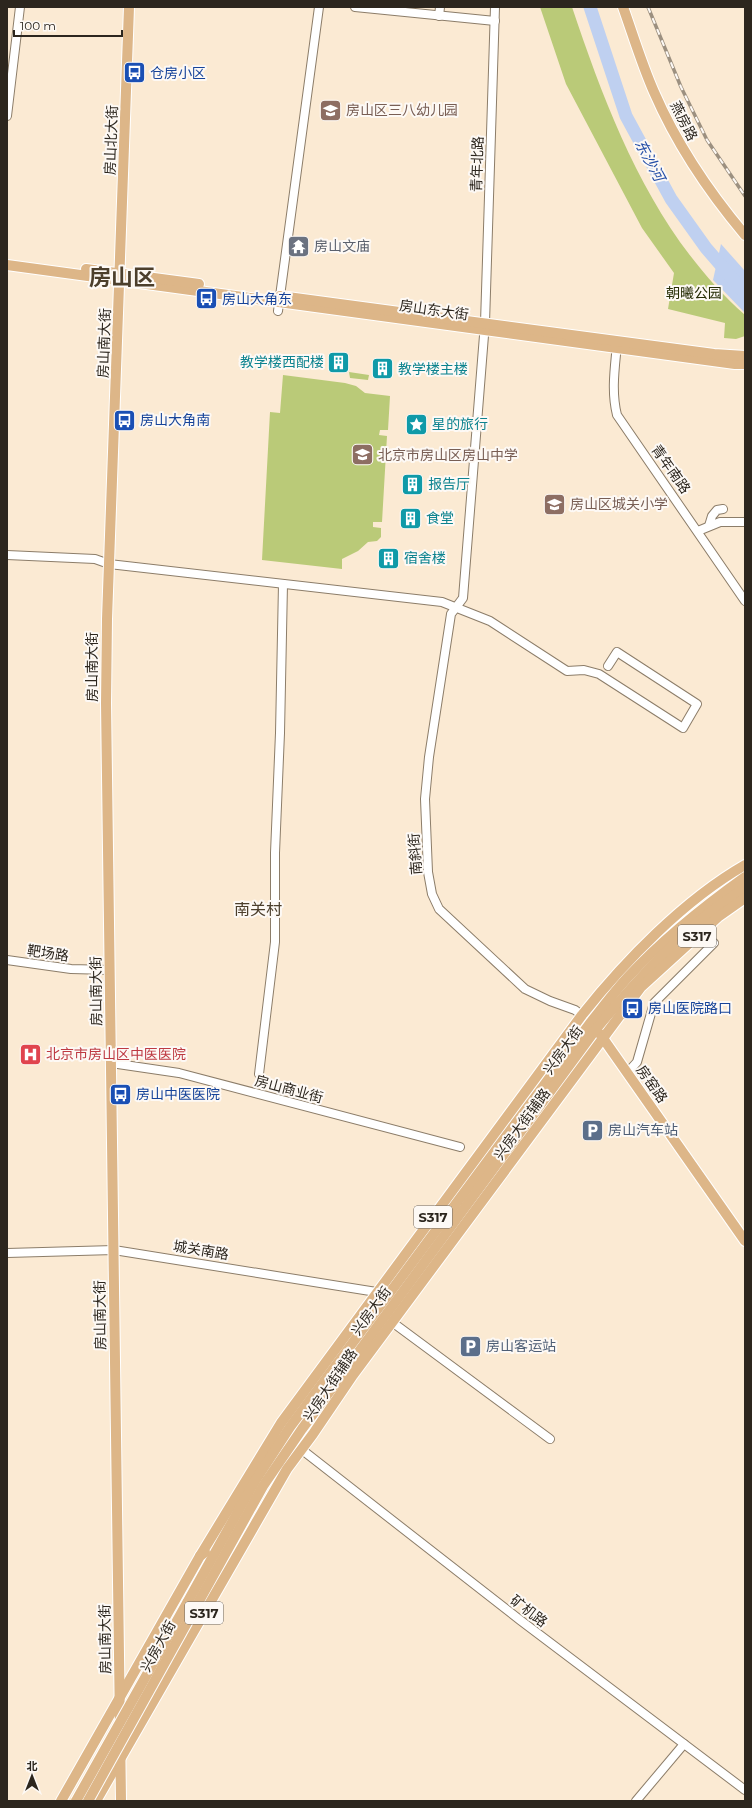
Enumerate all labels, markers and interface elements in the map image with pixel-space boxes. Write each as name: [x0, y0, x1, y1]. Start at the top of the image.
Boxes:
scale bar: [14, 12, 122, 38]
text: 100 m: [20, 18, 56, 33]
bus stop icon: 仓房小区: [122, 60, 148, 86]
place label: 仓房小区: [150, 64, 206, 82]
school or university icon: 房山区三八幼儿园: [318, 97, 344, 123]
street label: 燕房路: [666, 98, 702, 144]
place label: 房山区三八幼儿园: [346, 101, 458, 119]
street label: 房山北大街: [101, 105, 121, 175]
street label: 青年北路: [467, 136, 487, 192]
water label: 东沙河: [631, 136, 670, 187]
temple icon: 房山文庙: [285, 233, 311, 259]
place label: 房山文庙: [314, 237, 370, 255]
district label: 房山区: [89, 264, 155, 291]
park label: 朝曦公园: [666, 284, 722, 302]
bus stop icon: 房山大角东: [194, 286, 220, 312]
place label: 房山大角东: [222, 290, 292, 308]
street label: 房山东大街: [398, 296, 470, 324]
street label: 房山南大街: [94, 308, 114, 378]
building icon: 教学楼西配楼: [326, 349, 352, 375]
place label: 教学楼西配楼: [240, 353, 324, 371]
building icon: 教学楼主楼: [369, 356, 395, 382]
place label: 教学楼主楼: [398, 360, 468, 378]
bus stop icon: 房山大角南: [112, 407, 138, 433]
place label: 房山大角南: [140, 411, 210, 429]
place icon: 星的旅行: [404, 411, 430, 437]
place label: 星的旅行: [432, 415, 488, 433]
street label: 青年南路: [648, 441, 694, 497]
school or university icon: 北京市房山区房山中学: [350, 442, 376, 468]
place label: 北京市房山区房山中学: [378, 446, 518, 464]
building icon: 报告厅: [400, 471, 426, 497]
place label: 报告厅: [428, 475, 470, 493]
school or university icon: 房山区城关小学: [541, 491, 567, 517]
place label: 房山区城关小学: [570, 495, 668, 513]
building icon: 食堂: [397, 505, 423, 531]
place label: 食堂: [426, 509, 454, 527]
building icon: 宿舍楼: [375, 545, 401, 571]
place label: 宿舍楼: [404, 549, 446, 567]
street label: 房山南大街: [83, 632, 101, 702]
street label: 南斜街: [405, 832, 425, 876]
district label: 南关村: [234, 900, 282, 919]
road number: S317: [678, 925, 716, 947]
street label: 靶场路: [26, 941, 70, 965]
street label: 房山南大街: [86, 956, 106, 1026]
bus stop icon: 房山医院路口: [620, 995, 646, 1021]
place label: 房山医院路口: [648, 999, 732, 1017]
street label: 兴房大街: [539, 1022, 587, 1078]
hospital icon: 北京市房山区中医医院: [17, 1041, 43, 1067]
place label: 北京市房山区中医医院: [46, 1045, 186, 1063]
street label: 房窑路: [633, 1062, 671, 1106]
street label: 房山商业街: [253, 1071, 325, 1107]
bus stop icon: 房山中医医院: [107, 1081, 133, 1107]
place label: 房山中医医院: [136, 1085, 220, 1103]
street label: 兴房大街辅路: [490, 1085, 554, 1163]
parking icon: 房山汽车站: [579, 1117, 605, 1143]
place label: 房山汽车站: [608, 1121, 678, 1139]
road number: S317: [414, 1206, 452, 1228]
street label: 城关南路: [172, 1237, 230, 1263]
street label: 房山南大街: [90, 1280, 110, 1350]
street label: 兴房大街: [347, 1283, 395, 1339]
parking icon: 房山客运站: [458, 1333, 484, 1359]
place label: 房山客运站: [486, 1337, 556, 1355]
street label: 兴房大街辅路: [299, 1345, 361, 1425]
street label: 矿机路: [507, 1591, 551, 1631]
road number: S317: [185, 1602, 223, 1624]
street label: 房山南大街: [95, 1604, 115, 1674]
street label: 兴房大街: [137, 1617, 179, 1675]
north arrow: [12, 1756, 52, 1796]
text: 北: [27, 1759, 38, 1773]

